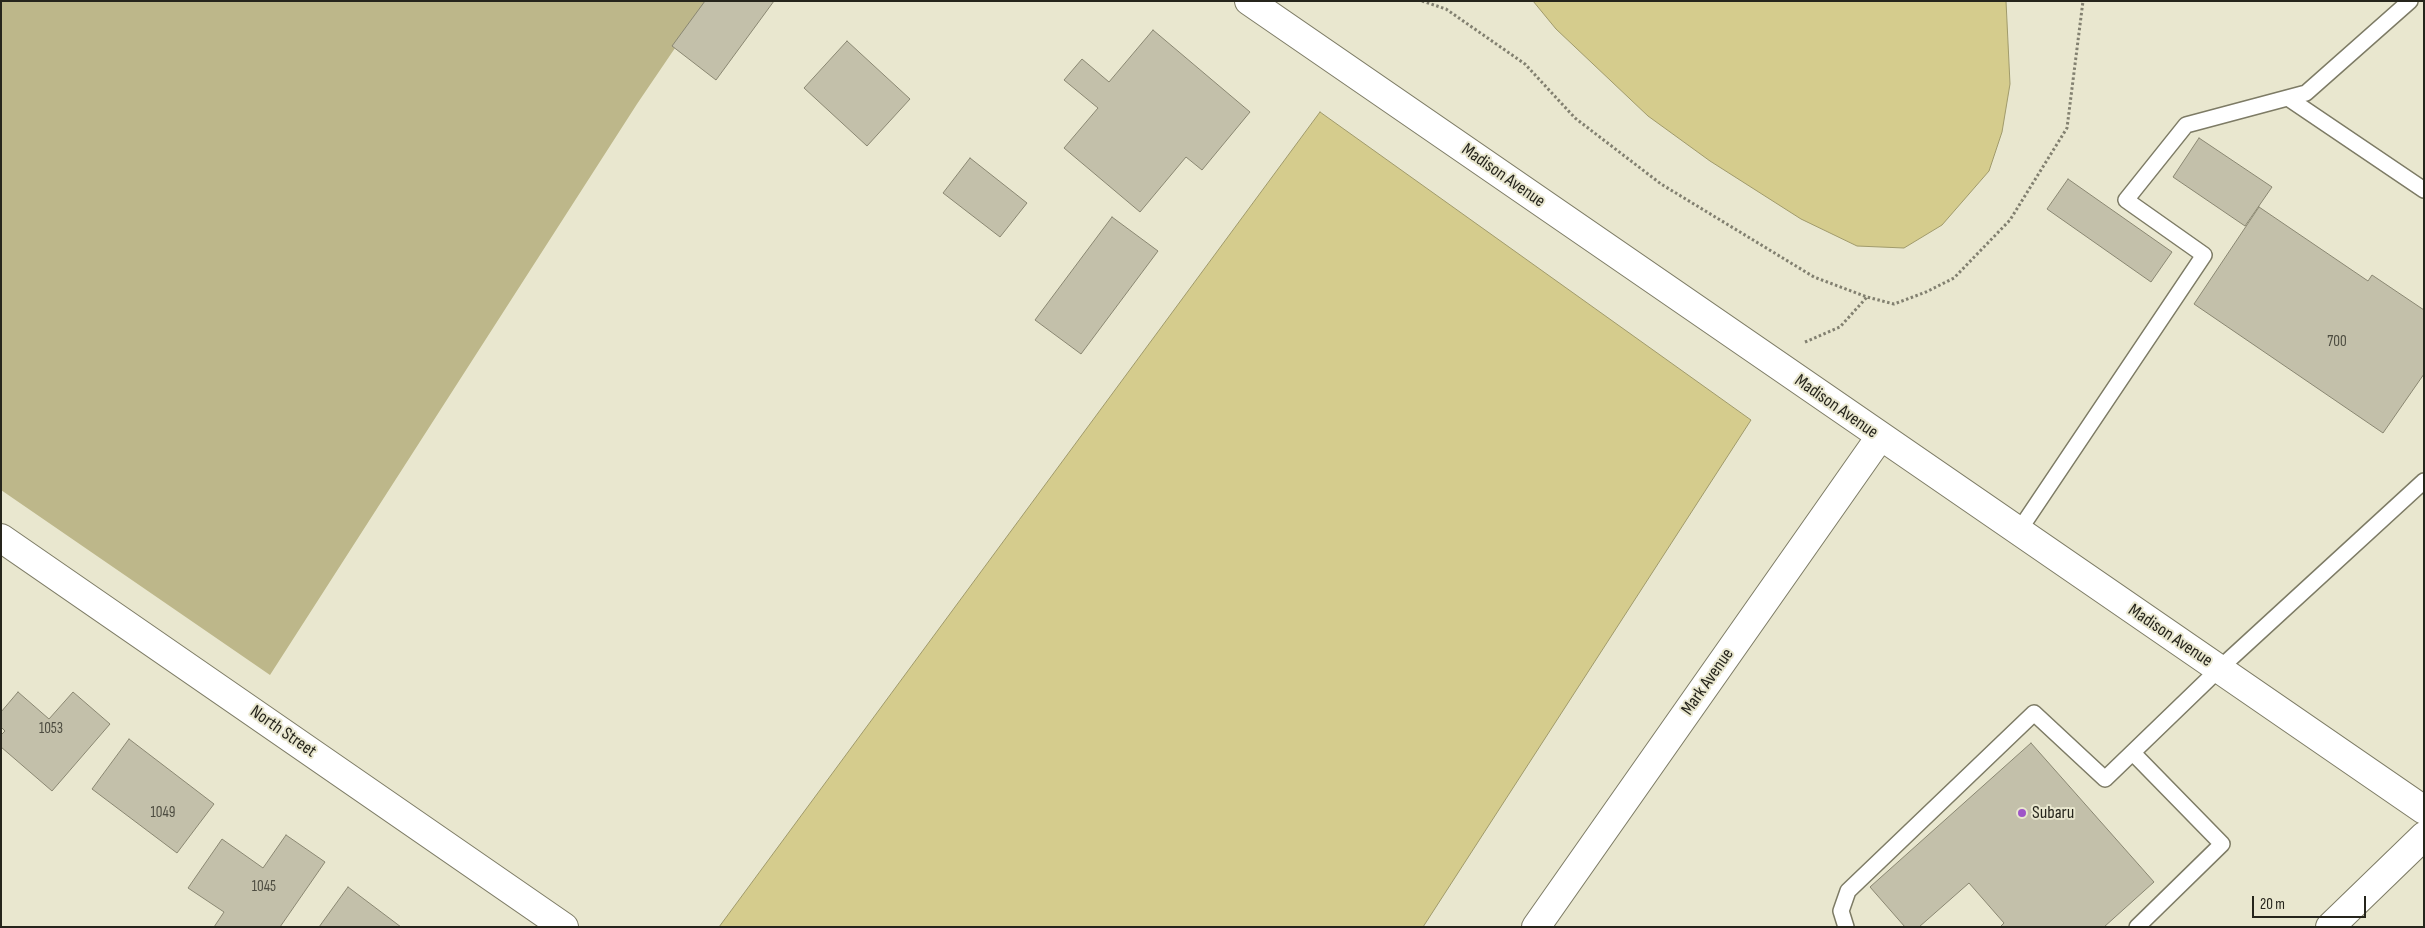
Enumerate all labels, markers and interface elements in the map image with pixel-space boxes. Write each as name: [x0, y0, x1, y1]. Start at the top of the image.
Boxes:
street label: Madison Avenue: [1457, 139, 1549, 213]
house number: 700: [2327, 333, 2347, 351]
street label: Madison Avenue: [1790, 370, 1882, 444]
street label: Madison Avenue: [2124, 600, 2216, 672]
street label: Mark Avenue: [1677, 644, 1739, 720]
street label: North Street: [246, 701, 320, 763]
house number: 1053: [39, 720, 63, 738]
place label: Subaru: [2032, 802, 2074, 824]
house number: 1049: [151, 804, 175, 822]
marker: Subaru: [2016, 807, 2028, 819]
house number: 1045: [252, 878, 276, 896]
scale bar: [2255, 886, 2369, 918]
text: 20 m: [2260, 895, 2285, 914]

